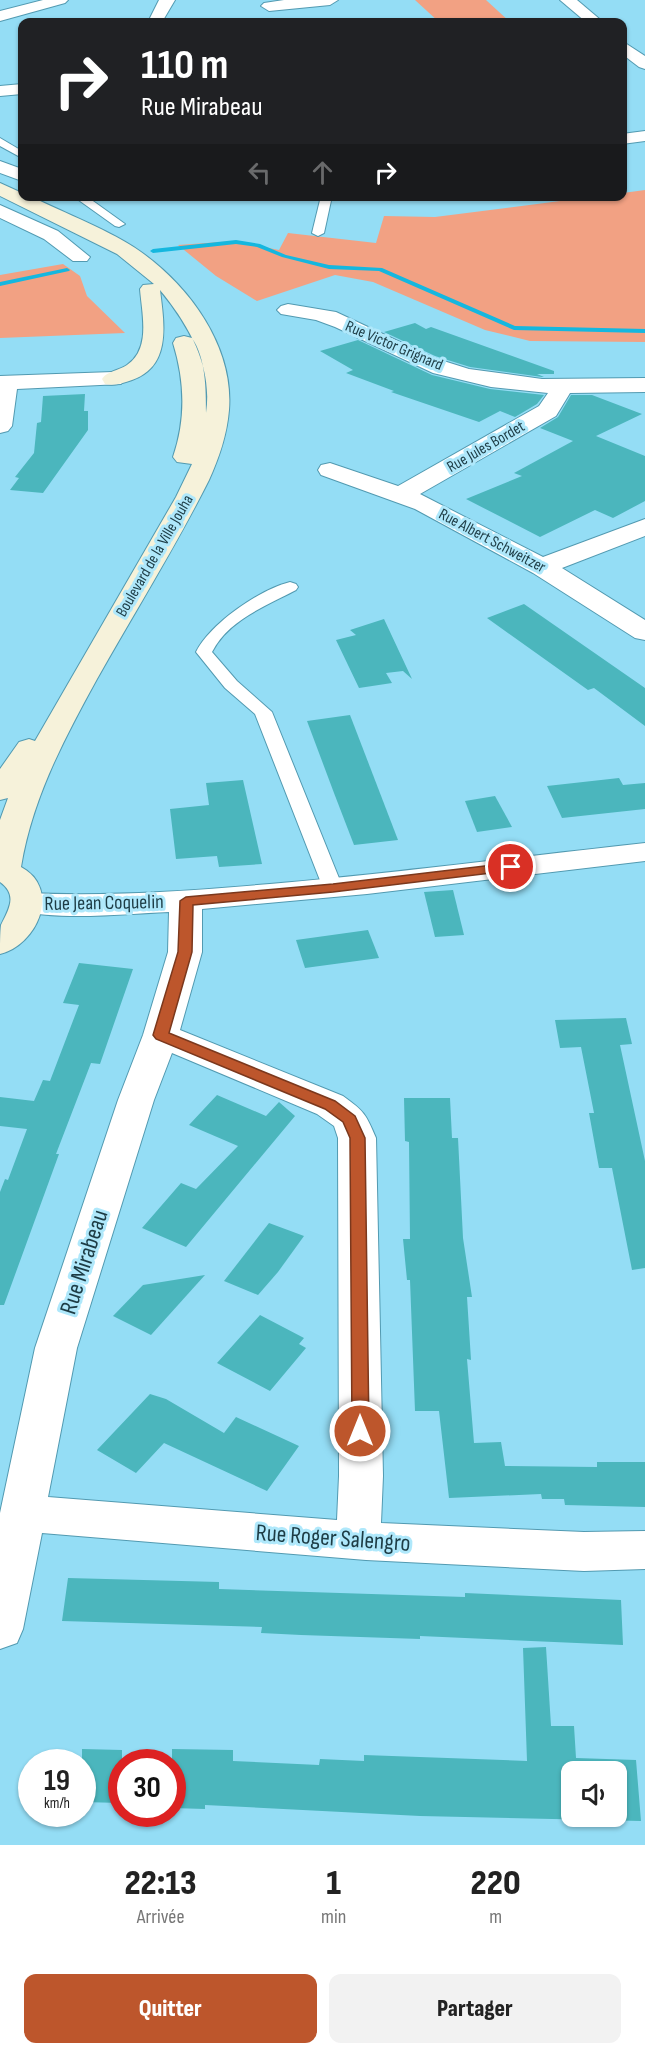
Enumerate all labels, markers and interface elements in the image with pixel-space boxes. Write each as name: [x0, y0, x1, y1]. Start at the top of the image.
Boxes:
text: 110 m: [141, 40, 228, 91]
icon: right: [42, 42, 120, 120]
text: Rue Mirabeau: [141, 91, 262, 123]
icon: left: [243, 156, 276, 189]
icon: ahead: [306, 156, 339, 189]
icon: right: [369, 156, 402, 189]
street label: Rue Victor Grignard: [342, 317, 446, 375]
street label: Rue Jules Bordet: [444, 417, 528, 477]
street label: Boulevard de la Ville Jouha: [112, 492, 198, 620]
street label: Rue Albert Schweitzer: [435, 505, 549, 577]
pin: [485, 841, 536, 892]
icon: arrive: [494, 850, 527, 883]
street label: Rue Jean Coquelin: [44, 890, 164, 916]
street label: Rue Mirabeau: [54, 1206, 114, 1318]
position arrow: [328, 1399, 392, 1463]
street label: Rue Roger Salengro: [255, 1518, 411, 1558]
speed limit sign: 30: [108, 1749, 186, 1827]
map controls: [561, 1761, 627, 1827]
button: sound: [561, 1761, 627, 1827]
text: 19: [44, 1763, 70, 1799]
text: km/h: [44, 1794, 70, 1813]
text: 22:13: [124, 1862, 197, 1905]
text: 1: [326, 1862, 341, 1905]
text: 220: [471, 1862, 521, 1905]
text: Arrivée: [137, 1905, 184, 1929]
text: min: [321, 1905, 346, 1929]
text: m: [489, 1905, 502, 1929]
button: Quitter: [24, 1974, 317, 2043]
button: Partager: [329, 1974, 621, 2043]

